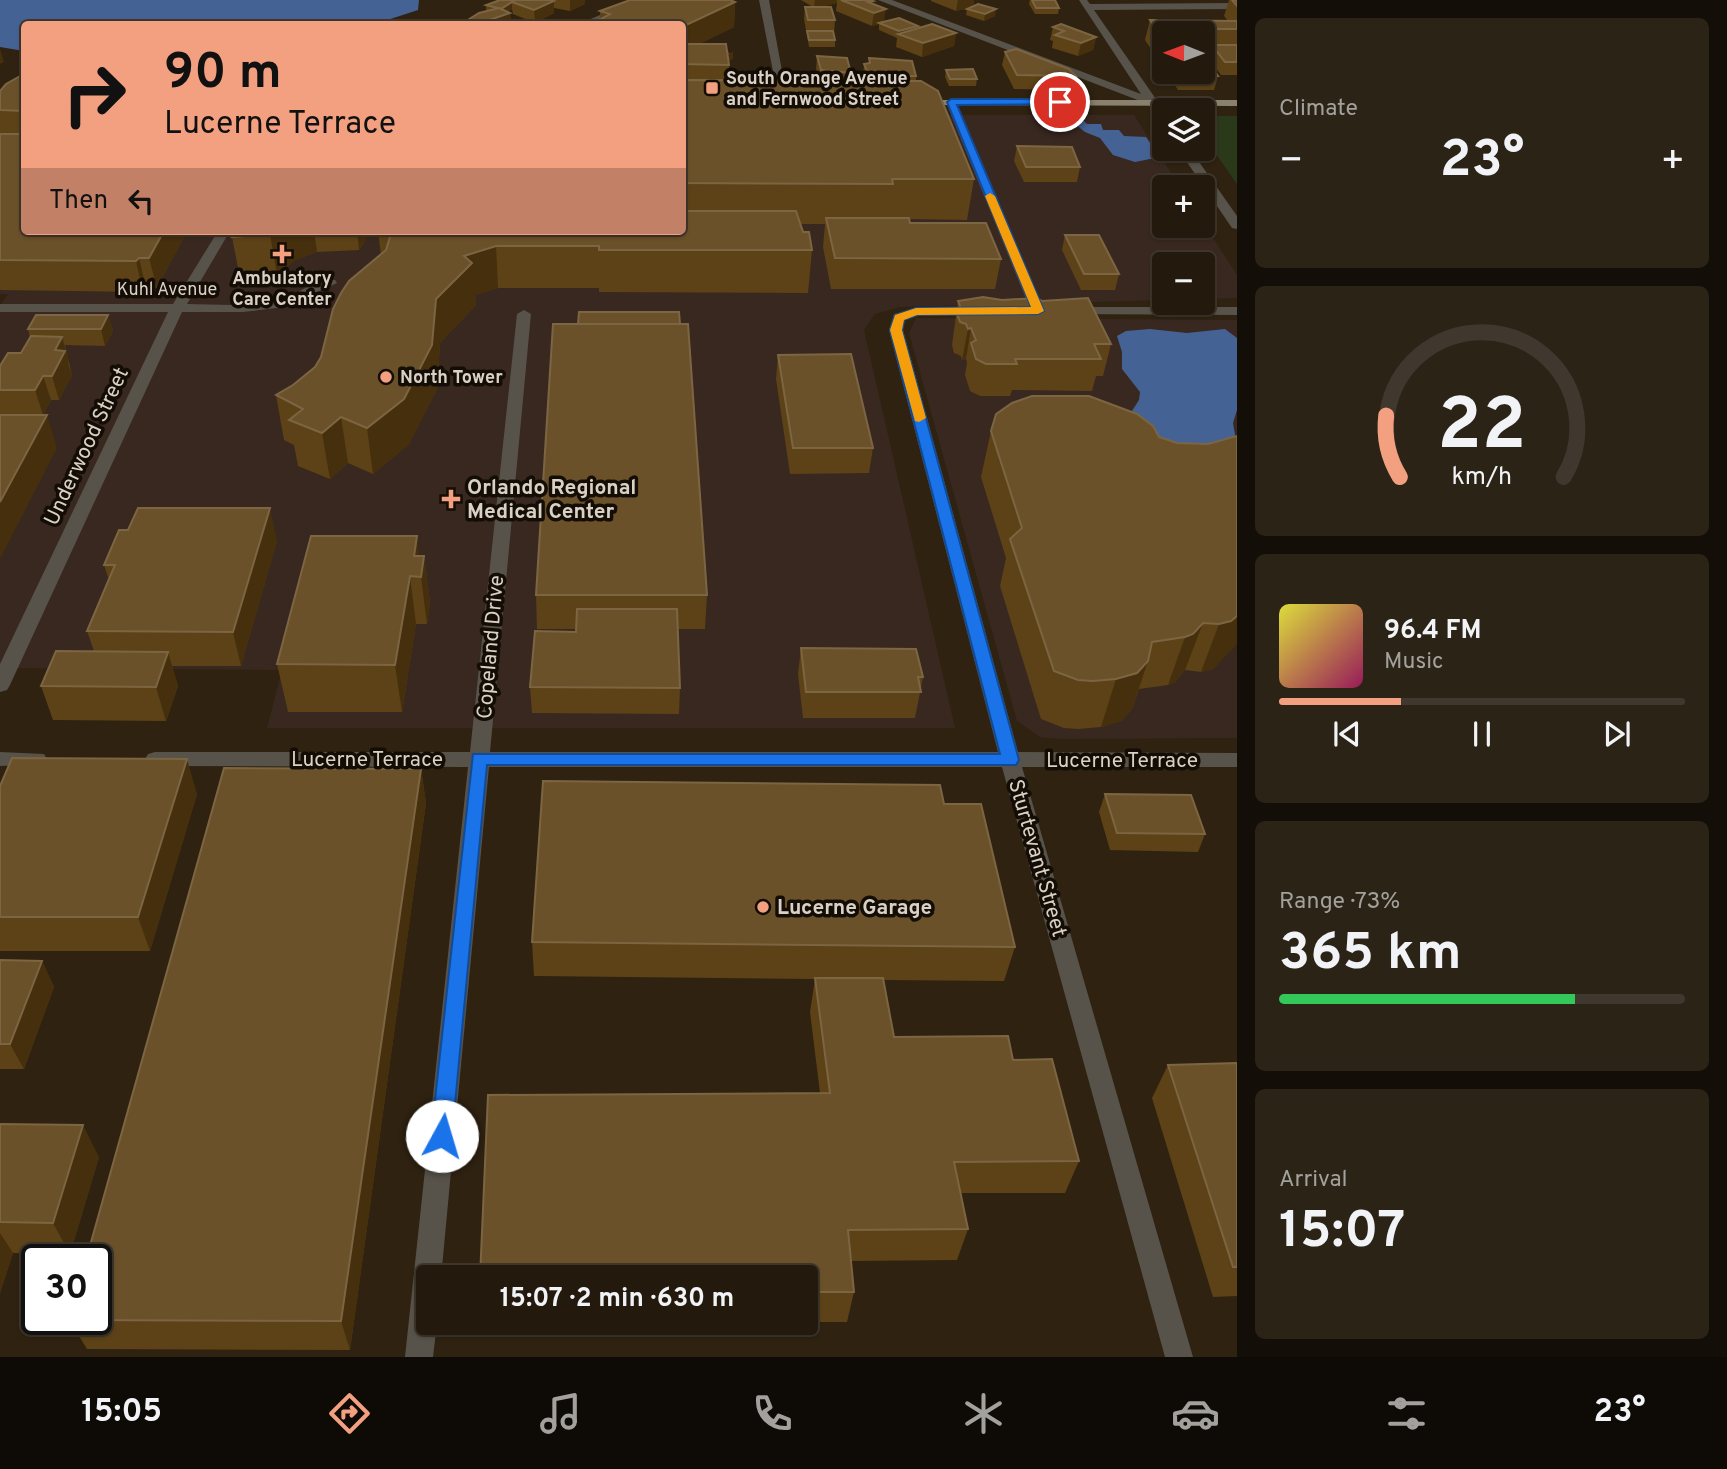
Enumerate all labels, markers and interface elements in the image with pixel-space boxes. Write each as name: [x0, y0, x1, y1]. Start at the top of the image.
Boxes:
north arrow: [1152, 21, 1214, 84]
map controls: [1152, 21, 1215, 315]
text: 90 m: [164, 44, 282, 106]
icon: right: [49, 49, 140, 140]
place label: South Orange Avenue and Fernwood Street: [726, 68, 908, 112]
pin: [1030, 72, 1090, 132]
marker: South Orange Avenue and Fernwood Street: [704, 80, 720, 96]
icon: arrive: [1041, 83, 1079, 121]
text: Climate: [1279, 95, 1358, 124]
button: layers: [1152, 98, 1215, 161]
text: Lucerne Terrace: [164, 105, 396, 145]
text: 23°: [1440, 129, 1524, 195]
text: −: [1279, 138, 1304, 187]
text: +: [1660, 138, 1685, 187]
button: +: [1152, 175, 1215, 238]
icon: left: [122, 182, 160, 220]
text: Then: [49, 185, 108, 218]
marker: Ambulatory Care Center: [272, 244, 292, 264]
button: −: [1152, 252, 1215, 315]
place label: Ambulatory Care Center: [232, 268, 332, 312]
street label: Kuhl Avenue: [117, 279, 217, 302]
street label: Underwood Street: [39, 363, 136, 530]
place label: North Tower: [400, 367, 503, 390]
marker: North Tower: [378, 369, 394, 385]
text: 22: [1437, 383, 1527, 475]
text: km/h: [1452, 461, 1512, 493]
place label: Orlando Regional Medical Center: [467, 475, 636, 526]
marker: Orlando Regional Medical Center: [441, 489, 461, 509]
street label: Copeland Drive: [472, 574, 511, 720]
text: 96.4 FM: [1384, 615, 1481, 648]
text: Music: [1384, 648, 1444, 677]
icon: previous: [1328, 715, 1366, 753]
icon: pause: [1463, 715, 1501, 753]
icon: next: [1598, 715, 1636, 753]
street label: Lucerne Terrace: [291, 747, 443, 774]
street label: Lucerne Terrace: [1046, 748, 1198, 775]
street label: Sturtevant Street: [1001, 776, 1072, 940]
text: Range · 73%: [1279, 888, 1400, 917]
place label: Lucerne Garage: [777, 895, 932, 922]
marker: Lucerne Garage: [755, 899, 771, 915]
text: 365 km: [1279, 922, 1462, 988]
position arrow: [405, 1099, 479, 1173]
text: Arrival: [1279, 1166, 1348, 1195]
text: 15:07: [1279, 1200, 1405, 1266]
speed limit sign: 30: [21, 1244, 112, 1335]
text: 15:07 · 2 min · 630 m: [500, 1283, 734, 1316]
icon: directions: [325, 1389, 374, 1438]
icon: music: [536, 1389, 585, 1438]
icon: phone: [748, 1389, 797, 1438]
icon: climate: [959, 1389, 1008, 1438]
icon: car: [1171, 1389, 1220, 1438]
icon: filters: [1382, 1389, 1431, 1438]
text: 15:05: [81, 1393, 162, 1433]
text: 23°: [1594, 1393, 1646, 1433]

